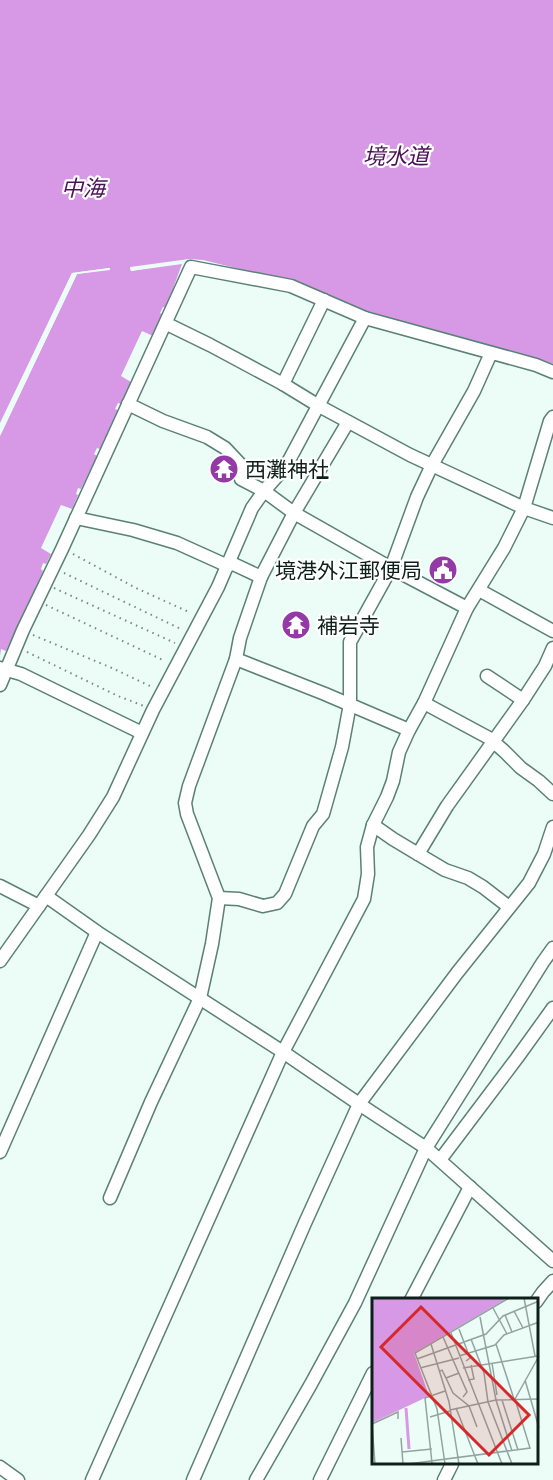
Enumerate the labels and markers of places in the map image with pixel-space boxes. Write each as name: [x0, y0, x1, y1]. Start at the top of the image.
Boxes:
temple icon: 西灘神社: [208, 453, 240, 485]
place label: 西灘神社: [245, 456, 329, 483]
public building icon: 境港外江郵便局: [427, 554, 459, 586]
place label: 境港外江郵便局: [275, 557, 422, 584]
temple icon: 補岩寺: [280, 609, 312, 641]
place label: 補岩寺: [317, 612, 380, 639]

